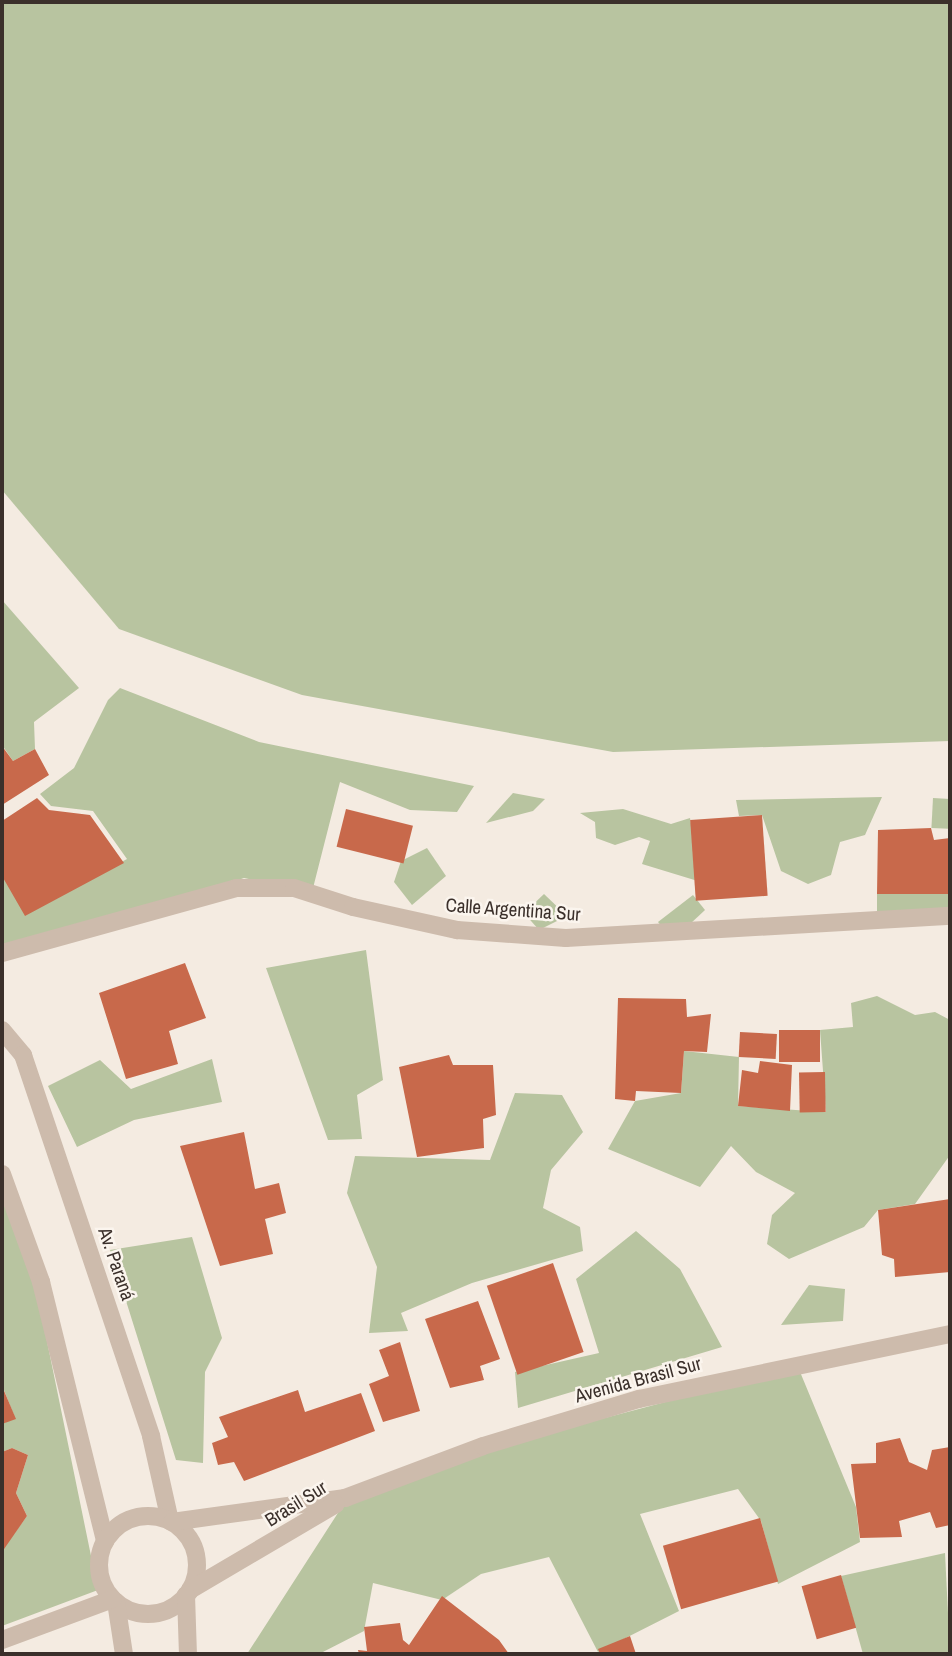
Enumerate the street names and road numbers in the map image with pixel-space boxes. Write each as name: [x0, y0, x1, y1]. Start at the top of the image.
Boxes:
street label: Calle Argentina Sur: [444, 894, 582, 926]
street label: Av. Paraná: [93, 1225, 139, 1303]
street label: Avenida Brasil Sur: [572, 1352, 704, 1408]
street label: Brasil Sur: [261, 1476, 331, 1532]

